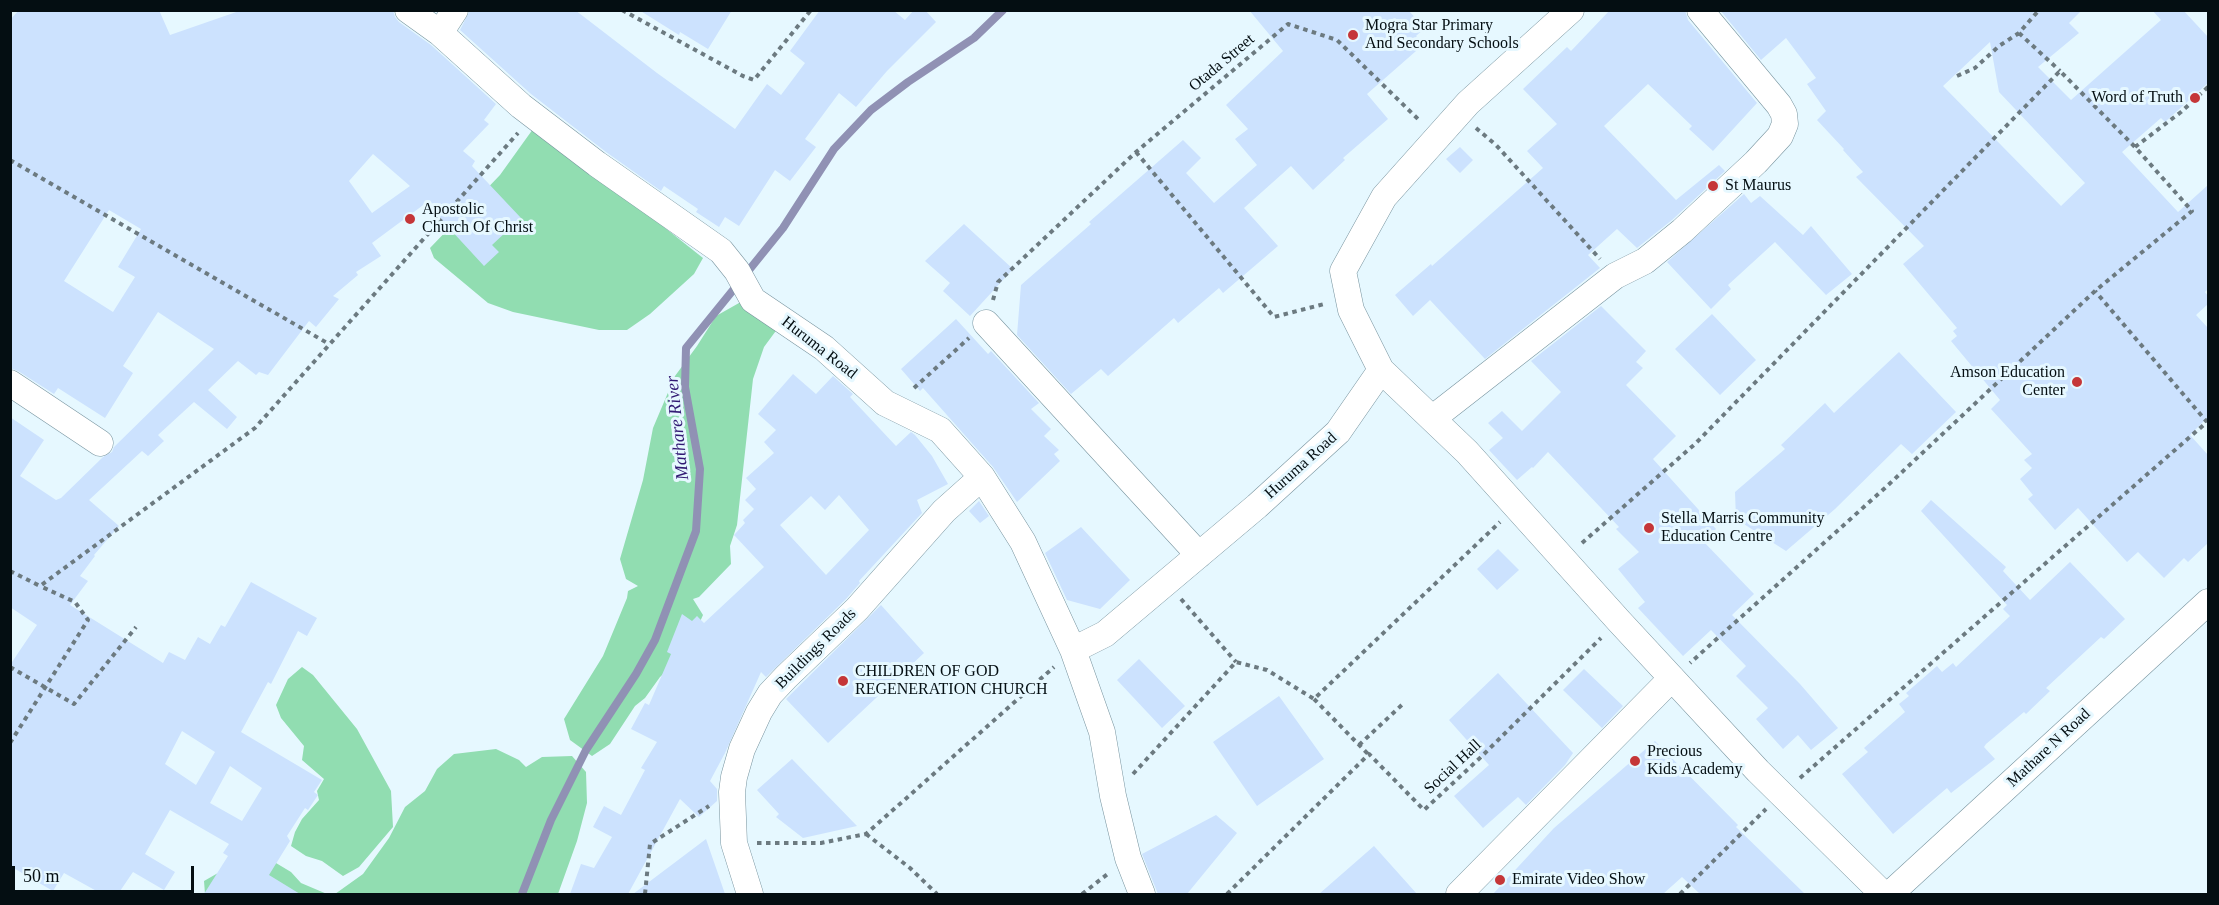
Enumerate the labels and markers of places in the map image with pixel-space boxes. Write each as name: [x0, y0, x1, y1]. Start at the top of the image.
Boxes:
place label: Mogra Star Primary And Secondary Schools: [1365, 16, 1519, 54]
marker: Mogra Star Primary And Secondary Schools: [1346, 28, 1360, 42]
place label: Word of Truth: [2092, 88, 2183, 108]
marker: Word of Truth: [2188, 91, 2202, 105]
place label: St Maurus: [1725, 176, 1791, 196]
marker: St Maurus: [1706, 179, 1720, 193]
place label: Apostolic Church Of Christ: [422, 200, 533, 238]
marker: Apostolic Church Of Christ: [403, 212, 417, 226]
place label: Amson Education Center: [1950, 363, 2065, 401]
marker: Amson Education Center: [2070, 375, 2084, 389]
place label: Stella Marris Community Education Centre: [1661, 509, 1825, 547]
marker: Stella Marris Community Education Centre: [1642, 521, 1656, 535]
place label: CHILDREN OF GOD REGENERATION CHURCH: [855, 662, 1047, 700]
marker: CHILDREN OF GOD REGENERATION CHURCH: [836, 674, 850, 688]
place label: Precious Kids Academy: [1647, 742, 1743, 780]
marker: Precious Kids Academy: [1628, 754, 1642, 768]
place label: Emirate Video Show: [1512, 870, 1645, 890]
marker: Emirate Video Show: [1493, 873, 1507, 887]

